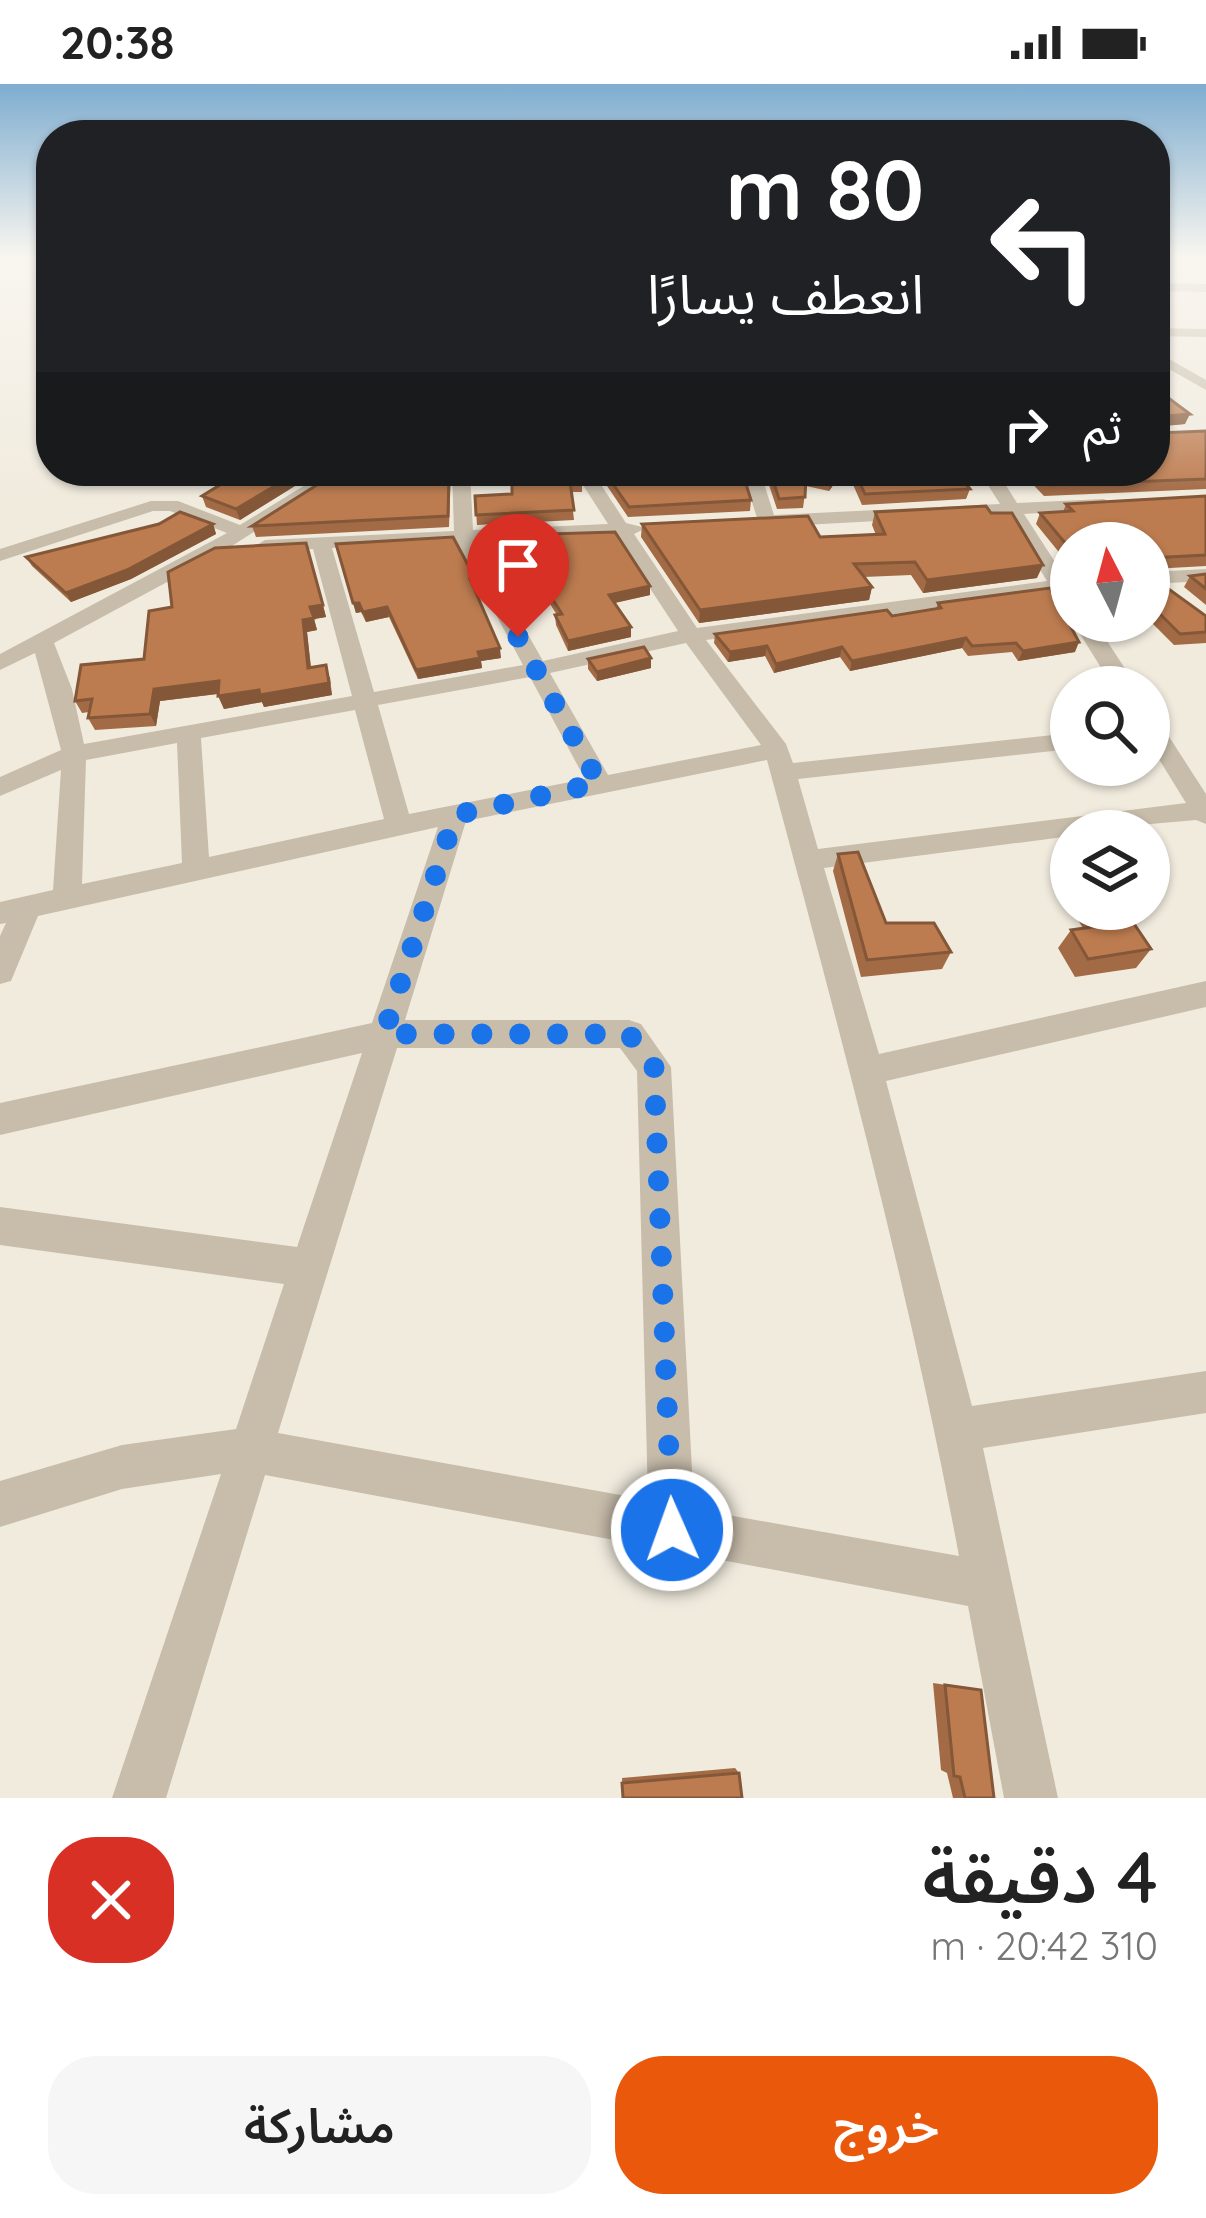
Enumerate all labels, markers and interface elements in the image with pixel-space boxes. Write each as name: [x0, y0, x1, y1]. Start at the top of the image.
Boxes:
text: 20:38: [60, 14, 174, 70]
text: 80 m: [725, 136, 924, 241]
icon: left: [966, 168, 1122, 324]
text: انعطف يسارًا: [647, 260, 924, 328]
icon: right: [993, 396, 1059, 462]
text: ثم: [1083, 399, 1122, 455]
pin: [467, 514, 569, 637]
north arrow: [1050, 522, 1170, 642]
map controls: [1050, 522, 1170, 930]
icon: arrive: [485, 532, 551, 598]
button: search: [1050, 666, 1170, 786]
button: layers: [1050, 810, 1170, 930]
position arrow: [609, 1467, 735, 1593]
text: 4 دقيقة: [922, 1831, 1158, 1921]
button: close: [48, 1837, 174, 1963]
text: 310 m · 20:42: [931, 1921, 1158, 1970]
button: مشاركة: [48, 2056, 591, 2194]
button: خروج: [615, 2056, 1158, 2194]

